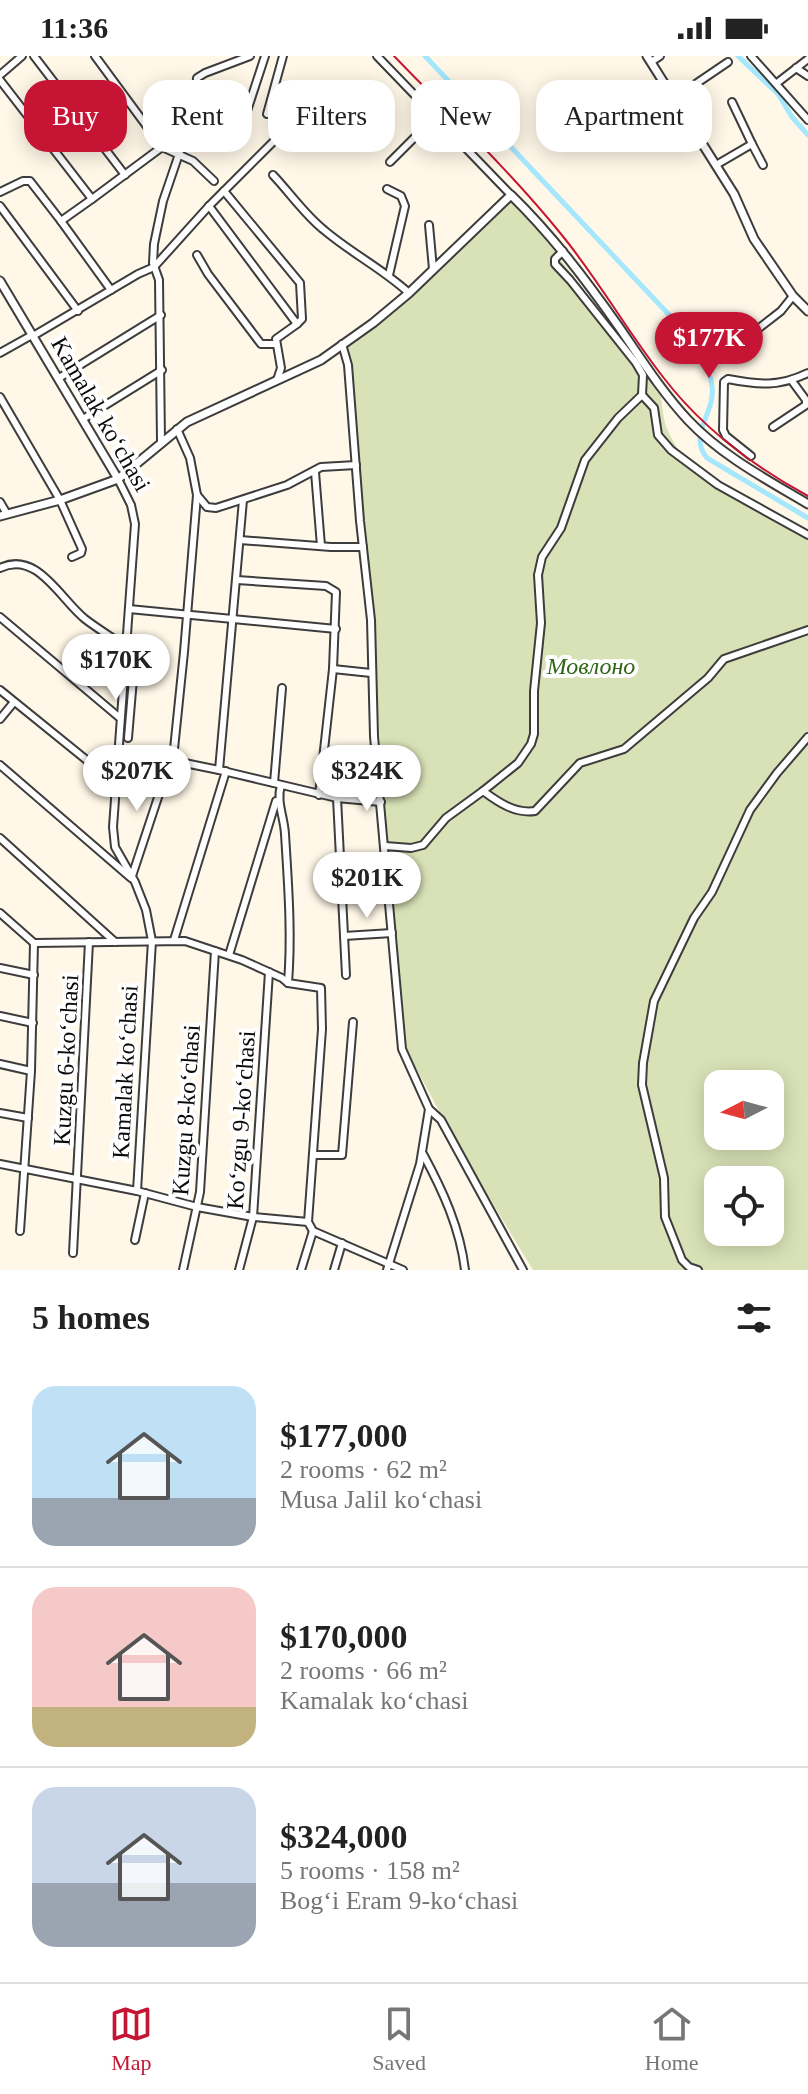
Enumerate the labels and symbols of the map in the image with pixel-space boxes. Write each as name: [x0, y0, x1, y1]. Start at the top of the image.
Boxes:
pin: $177K: [653, 312, 765, 380]
street label: Kamalak koʻchasi: [46, 332, 156, 496]
pin: $170K: [60, 634, 172, 702]
park label: Мовлоно: [546, 653, 635, 679]
pin: $207K: [81, 745, 193, 813]
pin: $324K: [311, 745, 423, 813]
pin: $201K: [311, 852, 423, 920]
street label: Kuzgu 6-koʻchasi: [49, 973, 83, 1146]
street label: Kamalak koʻchasi: [107, 984, 143, 1160]
street label: Kuzgu 8-koʻchasi: [167, 1023, 205, 1196]
street label: Koʻzgu 9-koʻchasi: [222, 1029, 260, 1210]
north arrow: [704, 1070, 784, 1150]

